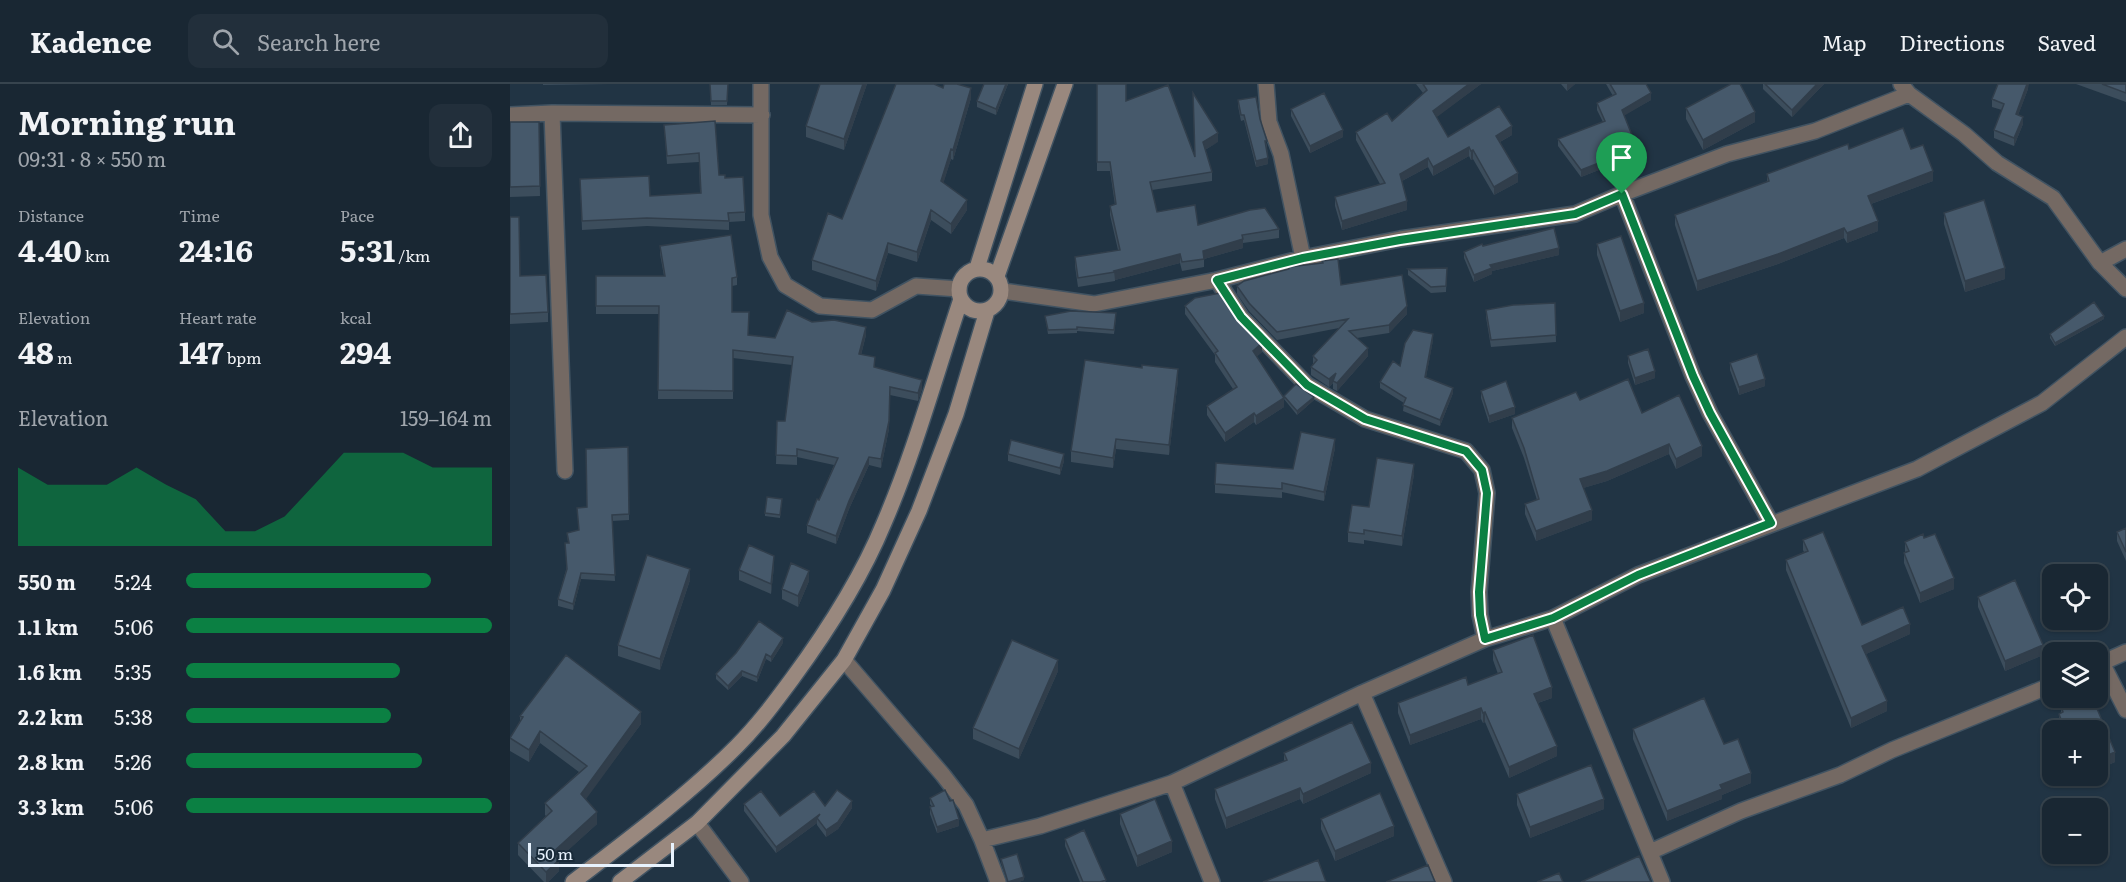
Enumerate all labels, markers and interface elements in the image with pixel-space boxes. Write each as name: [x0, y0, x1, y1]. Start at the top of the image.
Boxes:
search box: [188, 14, 608, 68]
text: Kadence: [30, 20, 152, 62]
icon: search: [209, 25, 242, 58]
text: Search here: [257, 25, 380, 58]
text: Map: [1822, 26, 1867, 57]
text: Directions: [1900, 26, 2005, 57]
text: Saved: [2038, 26, 2096, 57]
text: Morning run: [18, 96, 236, 145]
button: share: [429, 104, 492, 167]
pin: [1596, 132, 1647, 194]
icon: arrive: [1605, 141, 1638, 174]
text: 09:31 · 8 × 550 m: [18, 143, 166, 173]
text: Distance: [18, 203, 84, 227]
text: Time: [179, 203, 220, 227]
text: Pace: [340, 203, 374, 227]
text: 4.40: [18, 227, 82, 271]
text: 24:16: [179, 227, 253, 271]
text: 5:31: [340, 227, 395, 271]
text: km: [82, 243, 110, 267]
text: /km: [395, 243, 430, 267]
text: Elevation: [18, 305, 90, 329]
text: Heart rate: [179, 305, 257, 329]
text: kcal: [340, 305, 372, 329]
text: 48: [18, 329, 54, 373]
text: 147: [179, 329, 224, 373]
text: 294: [340, 329, 391, 373]
text: m: [54, 345, 73, 369]
text: bpm: [224, 345, 262, 369]
text: Elevation: [18, 402, 108, 432]
text: 159–164 m: [400, 402, 492, 432]
map controls: [2042, 564, 2108, 864]
button: locate: [2042, 564, 2108, 630]
text: 550 m: [18, 566, 76, 596]
text: 5:24: [114, 566, 152, 596]
text: 1.1 km: [18, 611, 78, 641]
text: 5:06: [114, 611, 153, 641]
button: layers: [2042, 642, 2108, 708]
text: 1.6 km: [18, 656, 82, 686]
text: 5:35: [114, 656, 152, 686]
text: 2.2 km: [18, 701, 83, 731]
text: 5:38: [114, 701, 152, 731]
button: +: [2042, 720, 2108, 786]
text: 2.8 km: [18, 746, 84, 776]
text: 5:26: [114, 746, 152, 776]
text: 3.3 km: [18, 791, 84, 821]
text: 5:06: [114, 791, 153, 821]
button: −: [2042, 798, 2108, 864]
scale bar: [528, 840, 674, 868]
text: 50 m: [537, 841, 573, 865]

